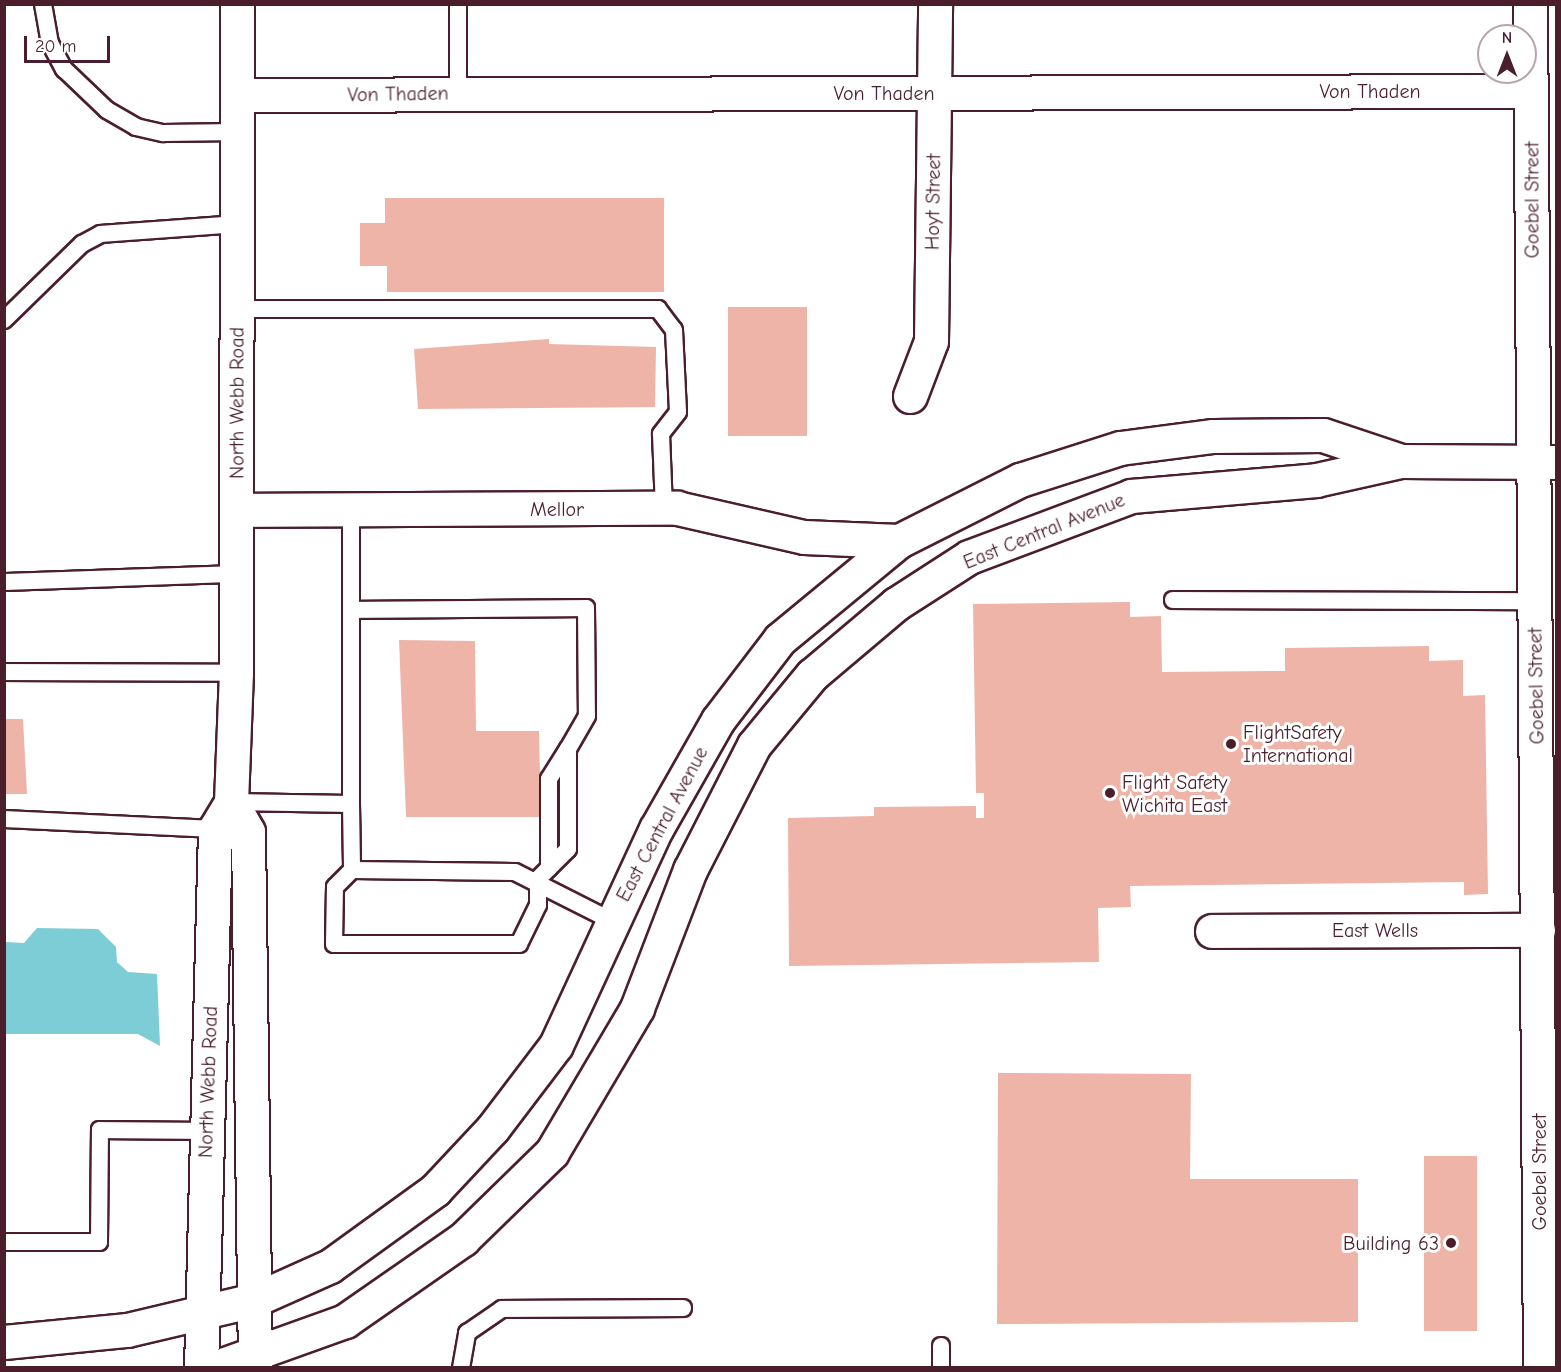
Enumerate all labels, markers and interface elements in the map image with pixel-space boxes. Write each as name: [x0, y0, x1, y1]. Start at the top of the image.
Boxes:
scale bar: [27, 24, 112, 62]
north arrow: [1477, 24, 1537, 84]
text: N: [1502, 29, 1512, 47]
text: 20 m: [35, 36, 76, 57]
street label: Von Thaden: [1320, 79, 1420, 103]
street label: Von Thaden: [347, 81, 449, 107]
street label: Von Thaden: [834, 81, 934, 105]
street label: Goebel Street: [1520, 142, 1544, 258]
street label: Hoyt Street: [920, 154, 946, 250]
street label: North Webb Road: [225, 327, 249, 479]
street label: East Central Avenue: [960, 488, 1128, 574]
street label: Mellor: [530, 497, 584, 521]
street label: Goebel Street: [1523, 627, 1549, 745]
place label: FlightSafety International: [1243, 720, 1353, 767]
marker: FlightSafety International: [1224, 737, 1238, 751]
street label: East Central Avenue: [611, 742, 713, 906]
place label: Flight Safety Wichita East: [1122, 770, 1227, 817]
marker: Flight Safety Wichita East: [1103, 786, 1117, 800]
street label: East Wells: [1332, 918, 1418, 942]
street label: North Webb Road: [193, 1006, 223, 1158]
street label: Goebel Street: [1527, 1114, 1551, 1230]
place label: Building 63: [1343, 1231, 1439, 1255]
marker: Building 63: [1444, 1236, 1458, 1250]

